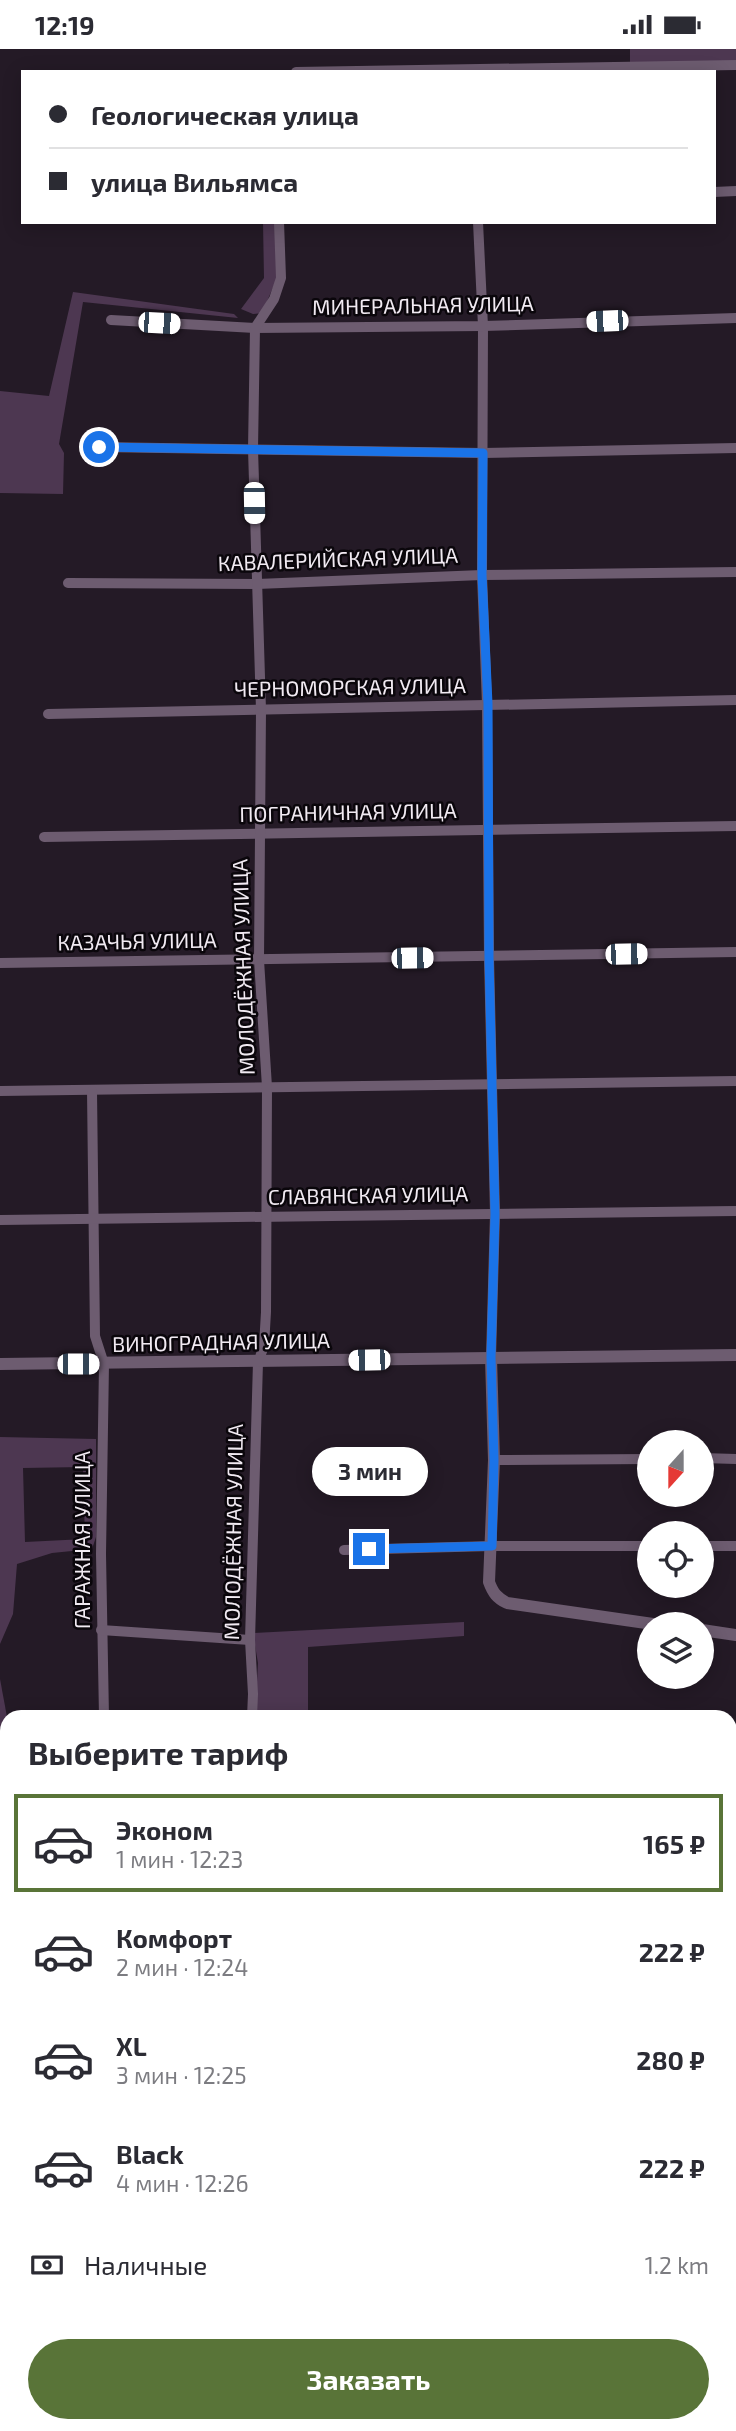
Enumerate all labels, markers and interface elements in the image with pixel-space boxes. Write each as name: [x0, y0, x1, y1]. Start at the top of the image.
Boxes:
text: 12:19: [35, 9, 95, 40]
text: Геологическая улица: [91, 99, 359, 130]
text: улица Вильямса: [91, 166, 298, 197]
street label: МИНЕРАЛЬНАЯ УЛИЦА: [312, 290, 534, 319]
car: [586, 310, 629, 332]
car: [138, 311, 181, 335]
route start: [83, 431, 115, 463]
car: [244, 482, 265, 524]
street label: КАВАЛЕРИЙСКАЯ УЛИЦА: [217, 542, 459, 575]
street label: ЧЕРНОМОРСКАЯ УЛИЦА: [234, 672, 466, 701]
street label: ПОГРАНИЧНАЯ УЛИЦА: [239, 797, 457, 826]
street label: МОЛОДЁЖНАЯ УЛИЦА: [226, 859, 259, 1076]
street label: КАЗАЧЬЯ УЛИЦА: [57, 927, 217, 954]
car: [605, 943, 648, 965]
car: [391, 947, 434, 969]
street label: СЛАВЯНСКАЯ УЛИЦА: [268, 1180, 468, 1209]
street label: ВИНОГРАДНАЯ УЛИЦА: [112, 1327, 330, 1356]
car: [348, 1349, 391, 1371]
car: [58, 1354, 100, 1375]
street label: МОЛОДЁЖНАЯ УЛИЦА: [218, 1424, 247, 1640]
north arrow: [637, 1430, 714, 1507]
map controls: [637, 1430, 714, 1689]
callout: 3 мин: [311, 1447, 427, 1497]
street label: ГАРАЖНАЯ УЛИЦА: [69, 1451, 94, 1629]
text: 3 мин: [338, 1457, 402, 1485]
button: locate: [637, 1521, 714, 1598]
route end: [353, 1533, 385, 1565]
button: layers: [637, 1612, 714, 1689]
text: Выберите тариф: [28, 1733, 288, 1771]
icon: car: [32, 1812, 95, 1875]
text: Эконом: [116, 1814, 213, 1845]
text: 165 ₽: [643, 1828, 705, 1859]
text: 1 мин · 12:23: [116, 1845, 243, 1873]
icon: car: [32, 1920, 95, 1983]
text: Комфорт: [116, 1922, 232, 1953]
text: 222 ₽: [639, 1936, 705, 1967]
text: 2 мин · 12:24: [116, 1953, 248, 1981]
icon: car: [32, 2028, 95, 2091]
text: XL: [116, 2030, 147, 2061]
text: 280 ₽: [636, 2044, 705, 2075]
text: 3 мин · 12:25: [116, 2061, 246, 2089]
icon: car: [32, 2136, 95, 2199]
text: Black: [116, 2138, 184, 2169]
text: 222 ₽: [639, 2152, 705, 2183]
text: 4 мин · 12:26: [116, 2169, 249, 2197]
icon: cash: [28, 2246, 66, 2284]
text: Наличные: [84, 2249, 207, 2280]
text: 1.2 km: [645, 2251, 709, 2279]
button: Заказать: [28, 2339, 709, 2419]

